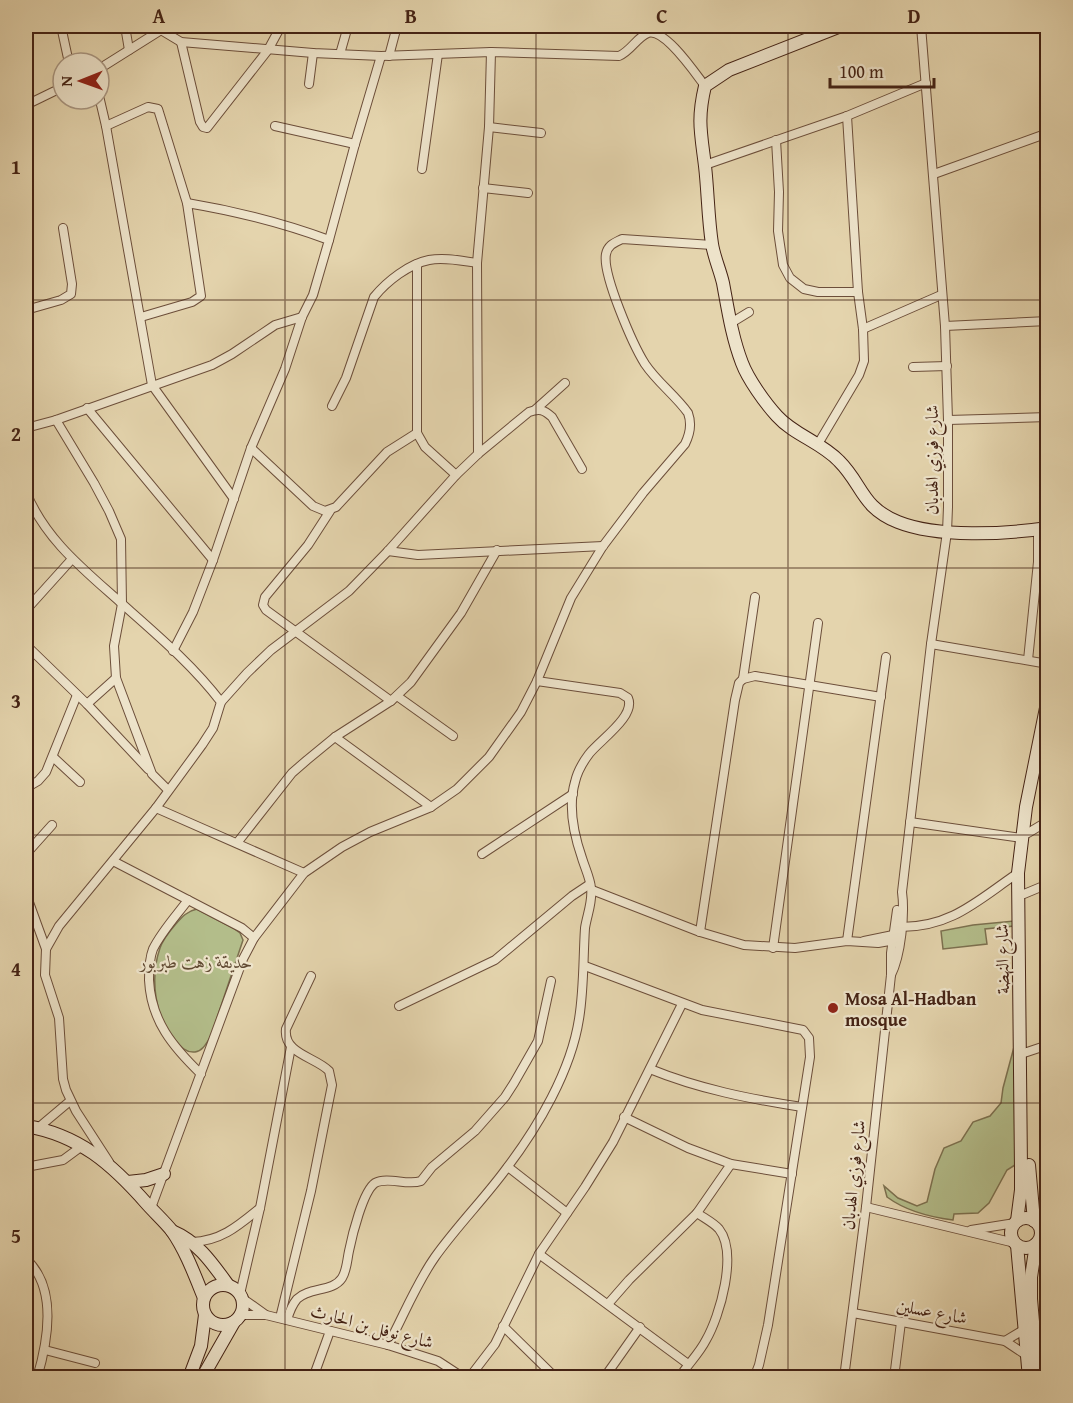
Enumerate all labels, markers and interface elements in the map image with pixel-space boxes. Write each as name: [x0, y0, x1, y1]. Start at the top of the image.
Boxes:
text: A: [153, 1, 166, 30]
text: B: [405, 1, 417, 30]
text: C: [656, 1, 668, 30]
text: D: [907, 1, 921, 30]
north arrow: [51, 51, 111, 111]
scale bar: [830, 51, 934, 89]
text: 100 m: [839, 58, 884, 85]
text: N: [54, 75, 78, 87]
text: 1: [11, 152, 21, 181]
street label: شارع فوزي الهدبان: [918, 405, 947, 515]
text: 2: [11, 419, 21, 448]
text: 3: [11, 686, 21, 715]
street label: شارع النهضة: [988, 924, 1018, 994]
park label: حديقة زهت طبربور: [138, 948, 253, 975]
text: 4: [11, 954, 21, 983]
place label: Mosa Al-Hadban mosque: [845, 985, 977, 1033]
marker: Mosa Al-Hadban mosque: [826, 1001, 840, 1015]
street label: شارع فوزي الهدبان: [834, 1119, 874, 1231]
text: 5: [11, 1221, 21, 1250]
street label: شارع عسلين: [894, 1291, 970, 1333]
street label: شارع نوفل بن الحارث: [307, 1297, 437, 1357]

